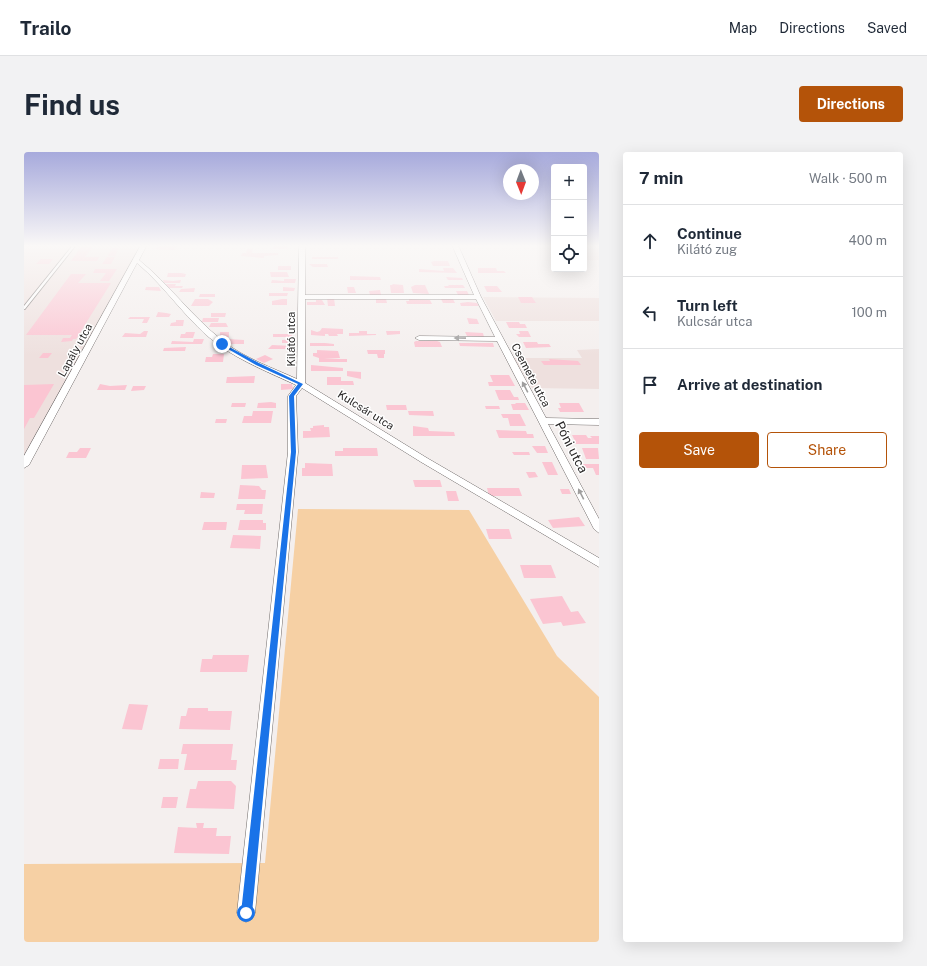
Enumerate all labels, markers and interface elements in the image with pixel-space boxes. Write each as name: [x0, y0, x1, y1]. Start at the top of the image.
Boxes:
text: Trailo: [20, 17, 72, 39]
text: Map: [729, 20, 757, 36]
text: Directions: [779, 20, 845, 36]
text: Saved: [867, 20, 907, 36]
button: Directions: [799, 86, 903, 122]
text: Find us: [24, 88, 120, 121]
north arrow: [503, 164, 539, 200]
map controls: [551, 164, 587, 272]
button: +: [551, 164, 587, 200]
text: 7 min: [639, 168, 683, 188]
text: Walk · 500 m: [809, 171, 887, 186]
button: −: [551, 200, 587, 236]
text: Continue: [677, 225, 742, 242]
icon: ahead: [639, 230, 661, 252]
text: 400 m: [849, 233, 887, 248]
button: locate: [551, 236, 587, 272]
text: Kilátó zug: [677, 242, 737, 257]
text: Turn left: [677, 297, 738, 314]
icon: left: [639, 302, 661, 324]
text: 100 m: [851, 305, 887, 320]
street label: Kilátó utca: [285, 312, 297, 366]
text: Kulcsár utca: [677, 314, 752, 329]
street label: Lapály utca: [55, 321, 95, 379]
route end: [213, 335, 231, 353]
one-way arrow: [453, 335, 466, 341]
street label: Csemete utca: [509, 341, 553, 409]
icon: arrive: [639, 374, 661, 396]
text: Arrive at destination: [677, 376, 822, 393]
one-way arrow: [522, 381, 528, 392]
street label: Kulcsár utca: [336, 388, 396, 432]
street label: Póni utca: [552, 419, 591, 476]
button: Save: [639, 432, 759, 468]
button: Share: [767, 432, 887, 468]
one-way arrow: [578, 488, 584, 500]
route start: [237, 904, 255, 922]

